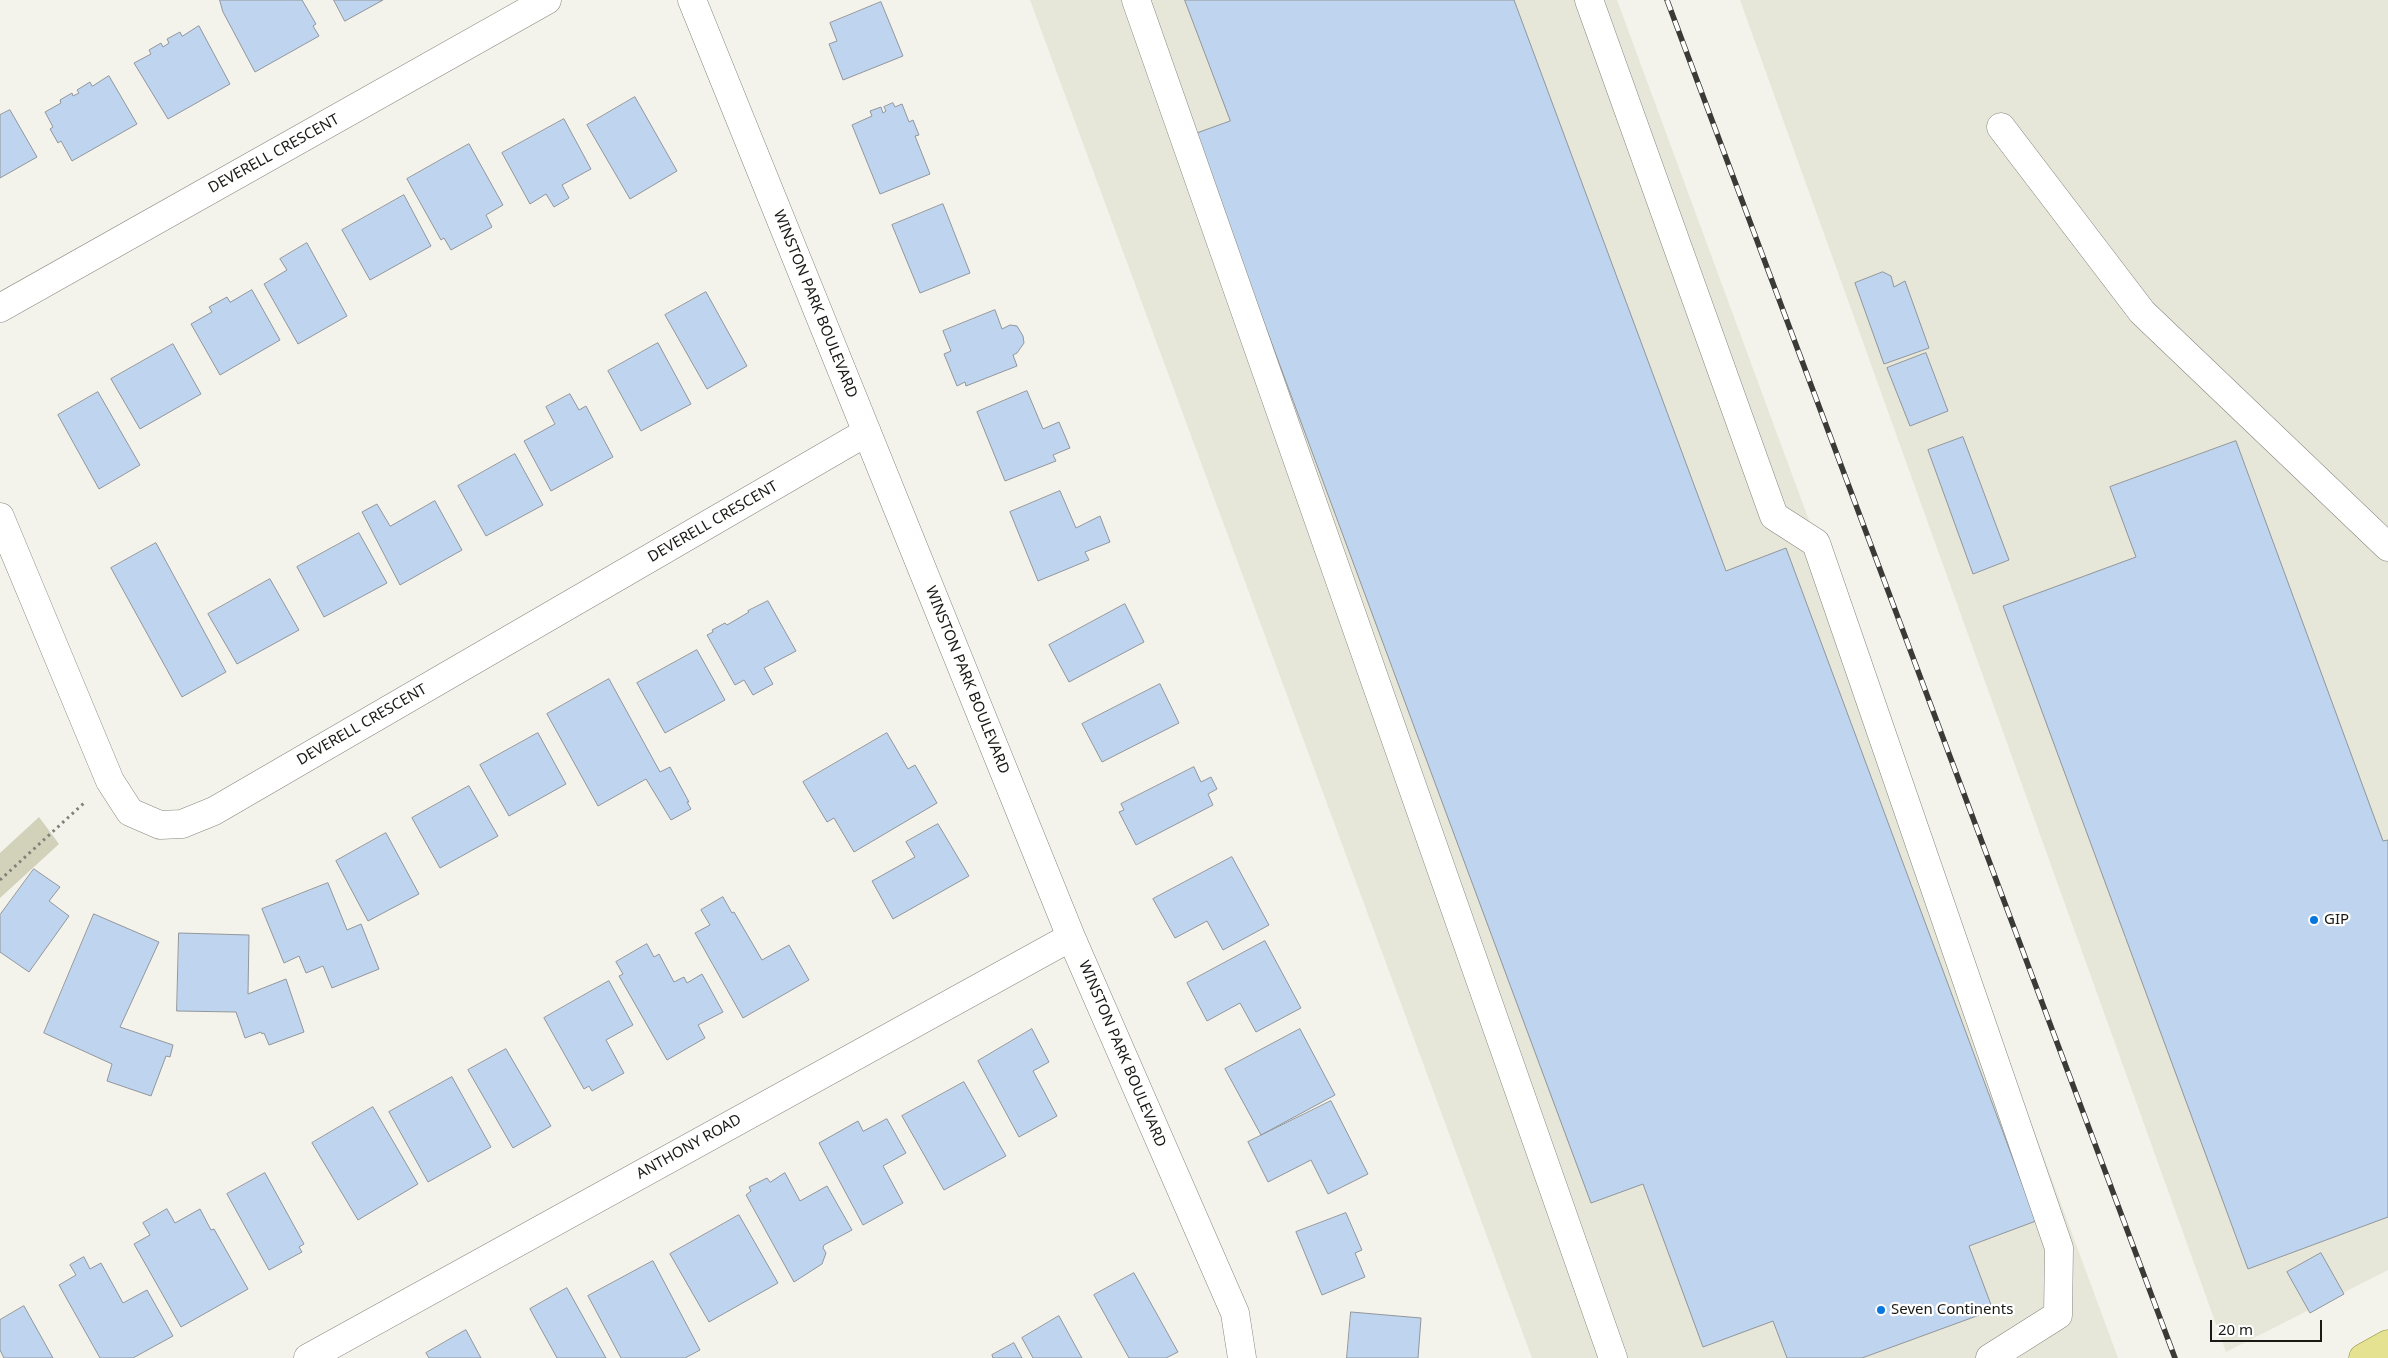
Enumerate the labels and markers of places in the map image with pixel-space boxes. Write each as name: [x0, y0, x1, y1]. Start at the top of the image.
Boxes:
place label: GIP: [2324, 911, 2349, 929]
marker: GIP: [2308, 914, 2320, 926]
place label: Seven Continents: [1891, 1301, 2013, 1319]
marker: Seven Continents: [1875, 1304, 1887, 1316]

